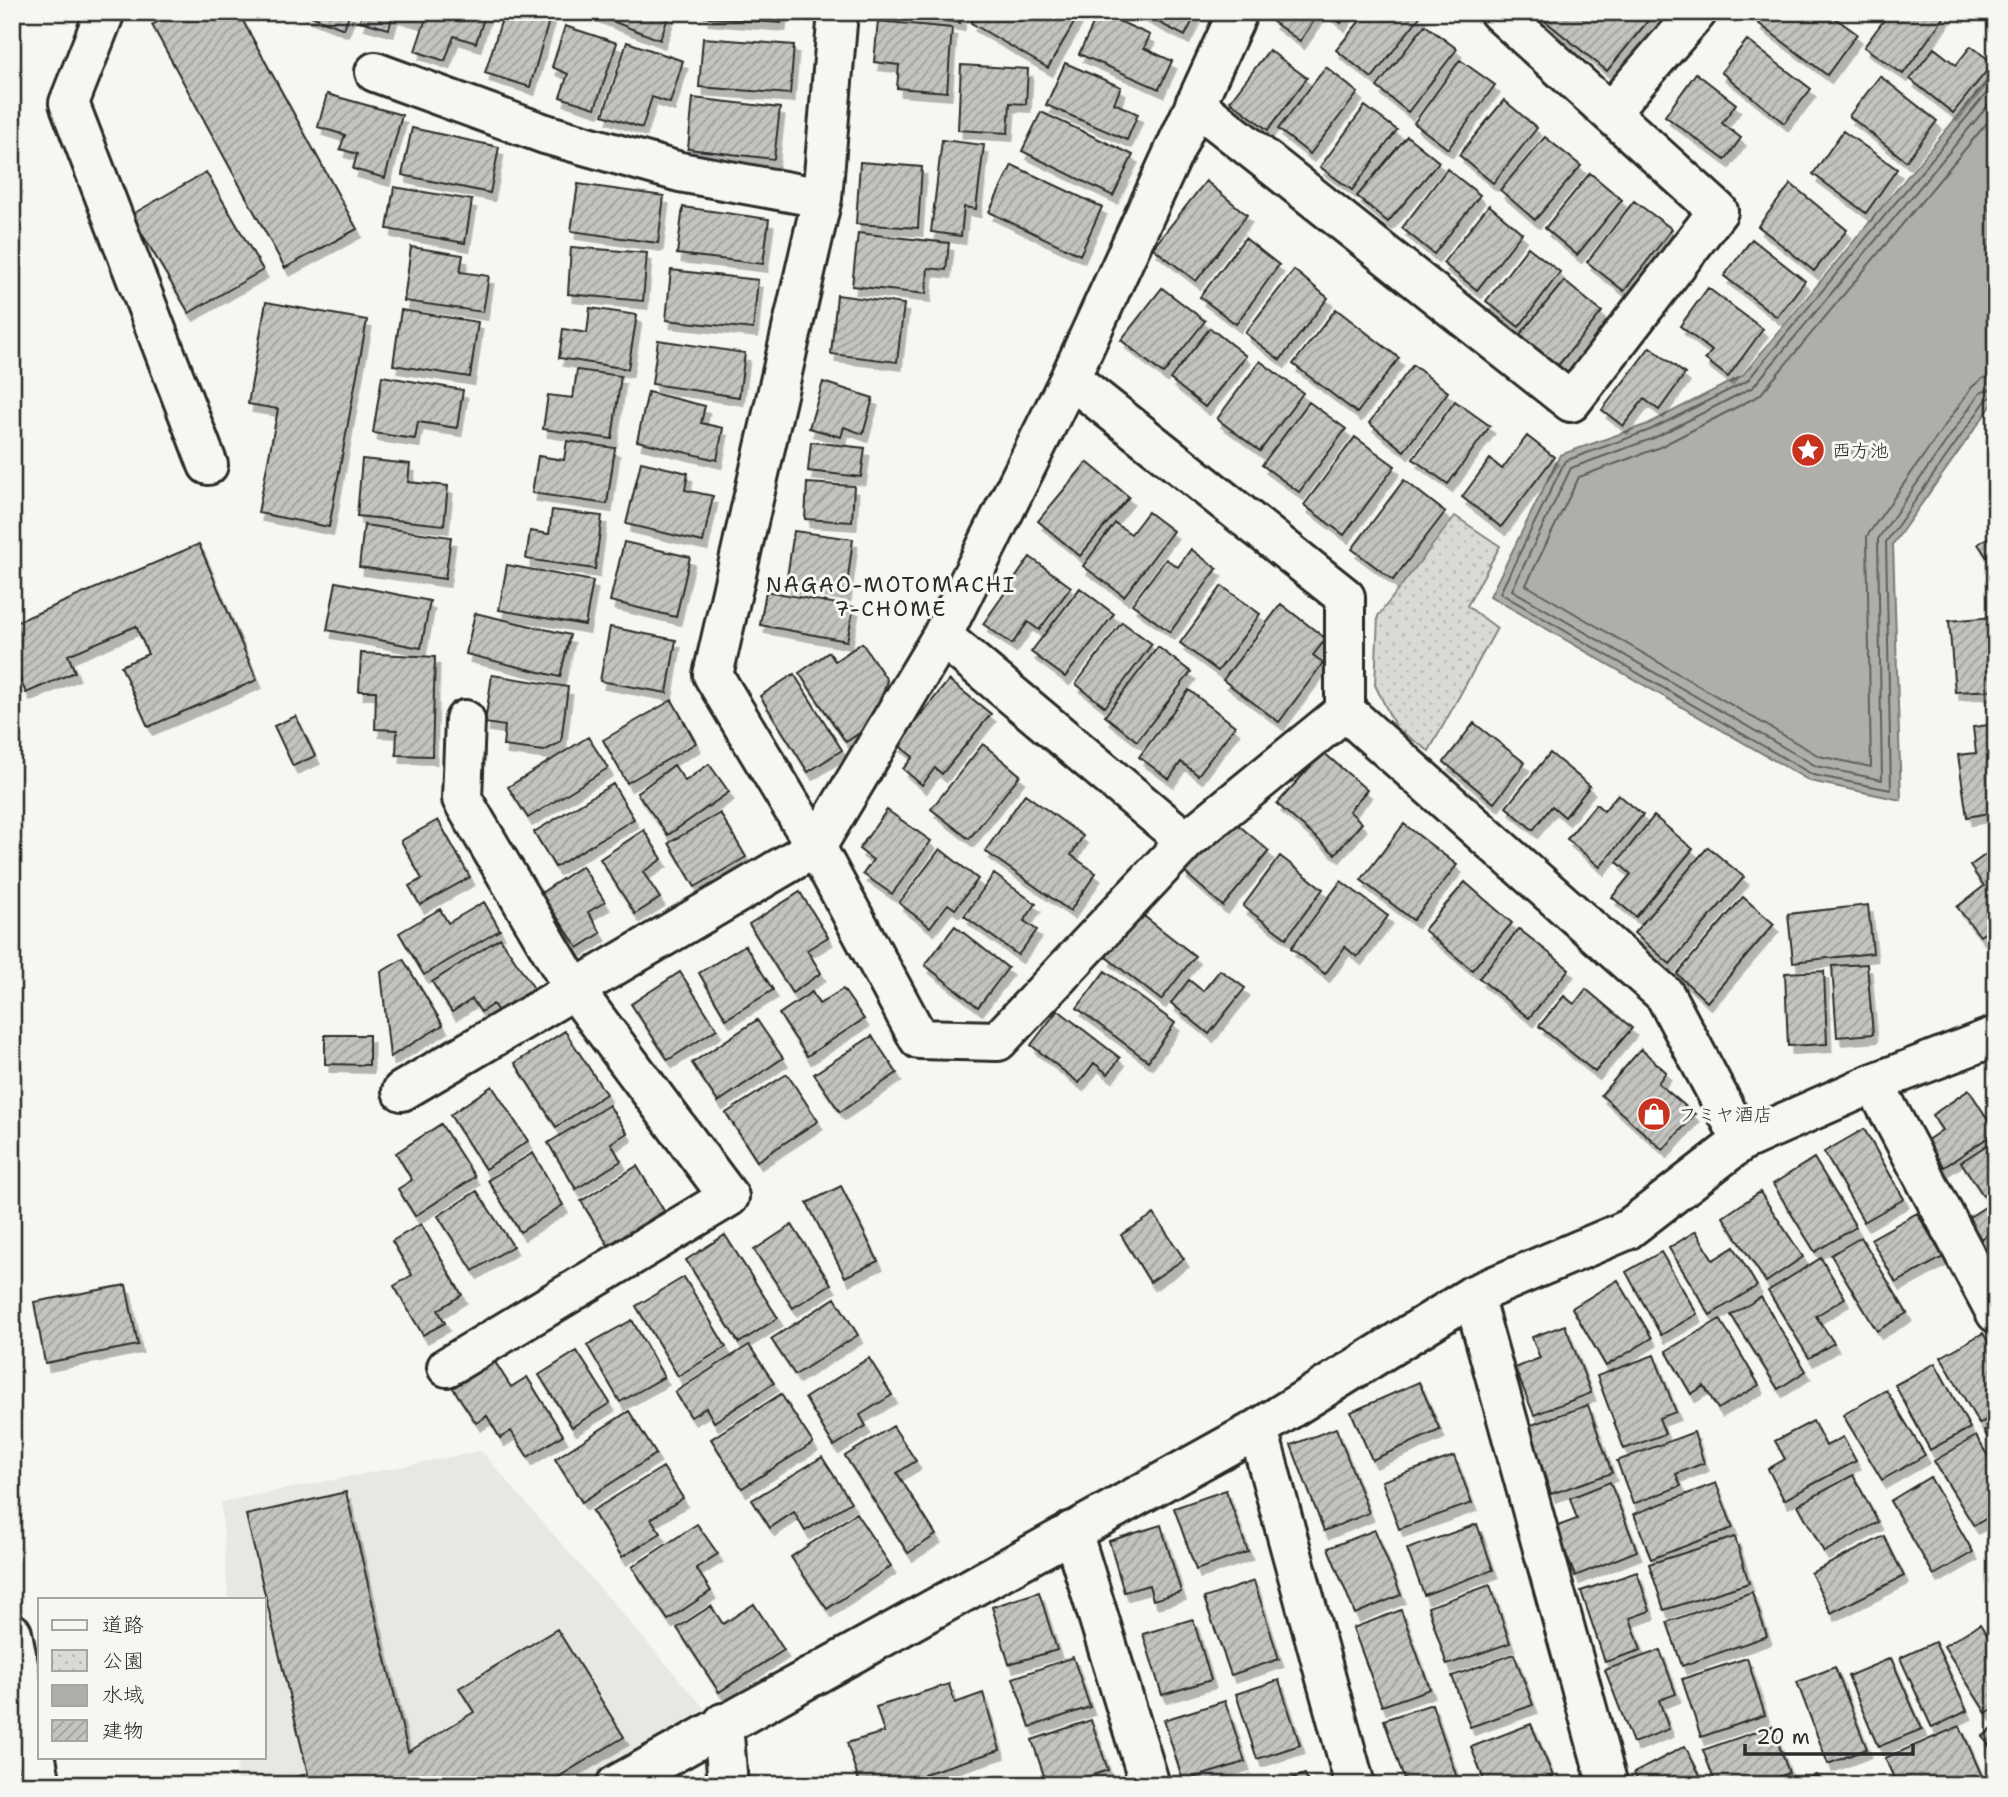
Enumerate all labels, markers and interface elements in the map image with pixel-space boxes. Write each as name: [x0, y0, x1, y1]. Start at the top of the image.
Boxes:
place icon: 西方池: [1789, 431, 1827, 469]
place label: 西方池: [1832, 438, 1889, 463]
district label: NAGAO-MOTOMACHI 7-CHOME: [766, 571, 1016, 623]
shop icon: フミヤ酒店: [1635, 1095, 1673, 1133]
place label: フミヤ酒店: [1678, 1102, 1773, 1127]
legend: [38, 1598, 266, 1758]
text: 道路: [102, 1611, 144, 1639]
text: 公園: [102, 1647, 144, 1675]
text: 水域: [102, 1681, 144, 1709]
scale bar: [1745, 1713, 1913, 1757]
text: 建物: [102, 1717, 144, 1745]
text: 20 m: [1756, 1723, 1810, 1751]

